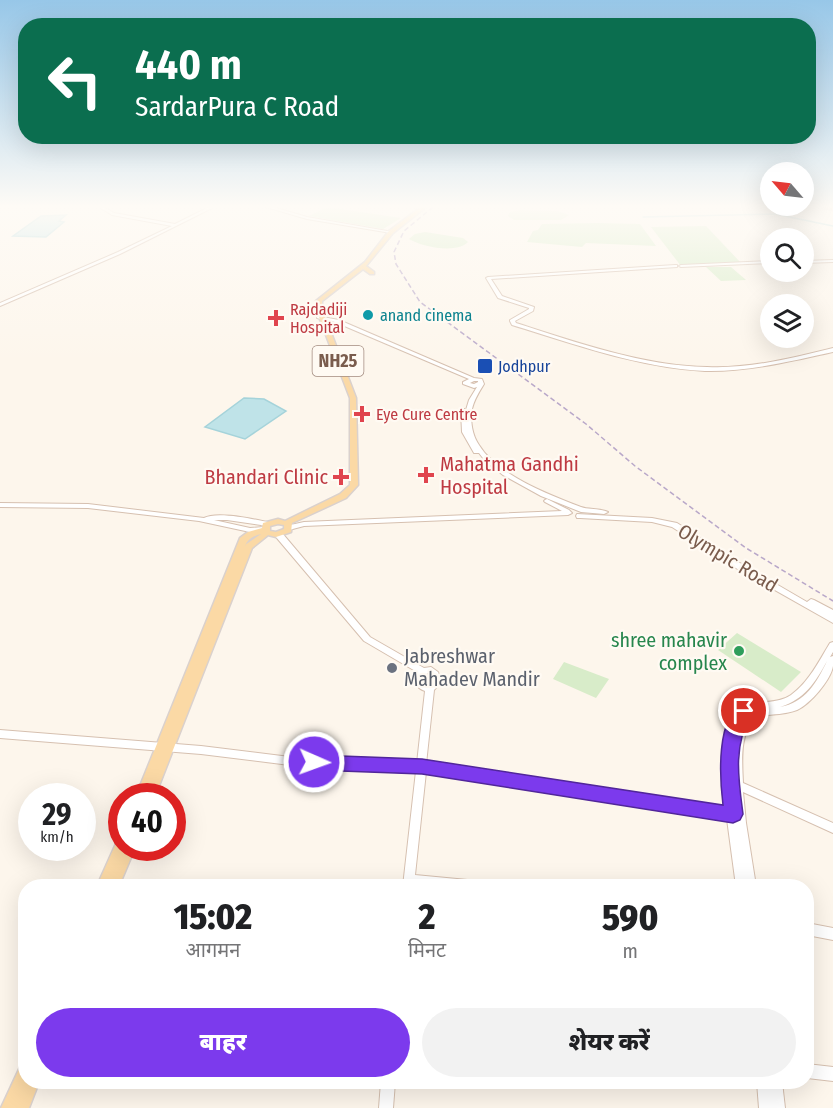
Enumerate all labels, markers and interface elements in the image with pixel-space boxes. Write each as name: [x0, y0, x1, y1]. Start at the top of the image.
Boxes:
text: 440 m: [135, 40, 242, 90]
icon: left: [36, 42, 114, 120]
text: SardarPura C Road: [135, 91, 339, 123]
north arrow: [760, 162, 814, 216]
map controls: [760, 162, 814, 348]
button: search: [760, 228, 814, 282]
button: layers: [760, 294, 814, 348]
place label: Rajdadiji Hospital: [290, 300, 347, 337]
place label: anand cinema: [380, 306, 472, 325]
marker: anand cinema: [361, 308, 375, 322]
marker: Rajdadiji Hospital: [267, 309, 285, 327]
road number: NH25: [312, 346, 364, 376]
marker: Jodhpur: [476, 357, 494, 375]
place label: Jodhpur: [498, 357, 551, 376]
marker: Eye Cure Centre: [353, 405, 371, 423]
place label: Eye Cure Centre: [376, 405, 477, 424]
place label: Mahatma Gandhi Hospital: [440, 452, 579, 499]
place label: Bhandari Clinic: [205, 465, 328, 489]
marker: Mahatma Gandhi Hospital: [417, 466, 435, 484]
marker: Bhandari Clinic: [332, 468, 350, 486]
street label: Olympic Road: [674, 519, 782, 597]
place label: shree mahavir complex: [611, 628, 727, 675]
place label: Jabreshwar Mahadev Mandir: [404, 644, 540, 691]
marker: shree mahavir complex: [732, 644, 746, 658]
marker: Jabreshwar Mahadev Mandir: [385, 661, 399, 675]
pin: [718, 685, 769, 736]
icon: arrive: [727, 694, 760, 727]
position arrow: [282, 730, 346, 794]
speed limit sign: 40: [108, 783, 186, 861]
text: 29: [42, 797, 72, 833]
text: km/h: [40, 828, 74, 846]
text: 15:02: [174, 895, 252, 939]
text: 2: [419, 895, 436, 939]
text: 590: [602, 896, 658, 940]
text: आगमन: [186, 938, 240, 962]
text: मिनट: [408, 938, 446, 962]
text: m: [622, 939, 638, 963]
button: बाहर: [36, 1008, 410, 1077]
button: शेयर करें: [422, 1008, 796, 1077]

